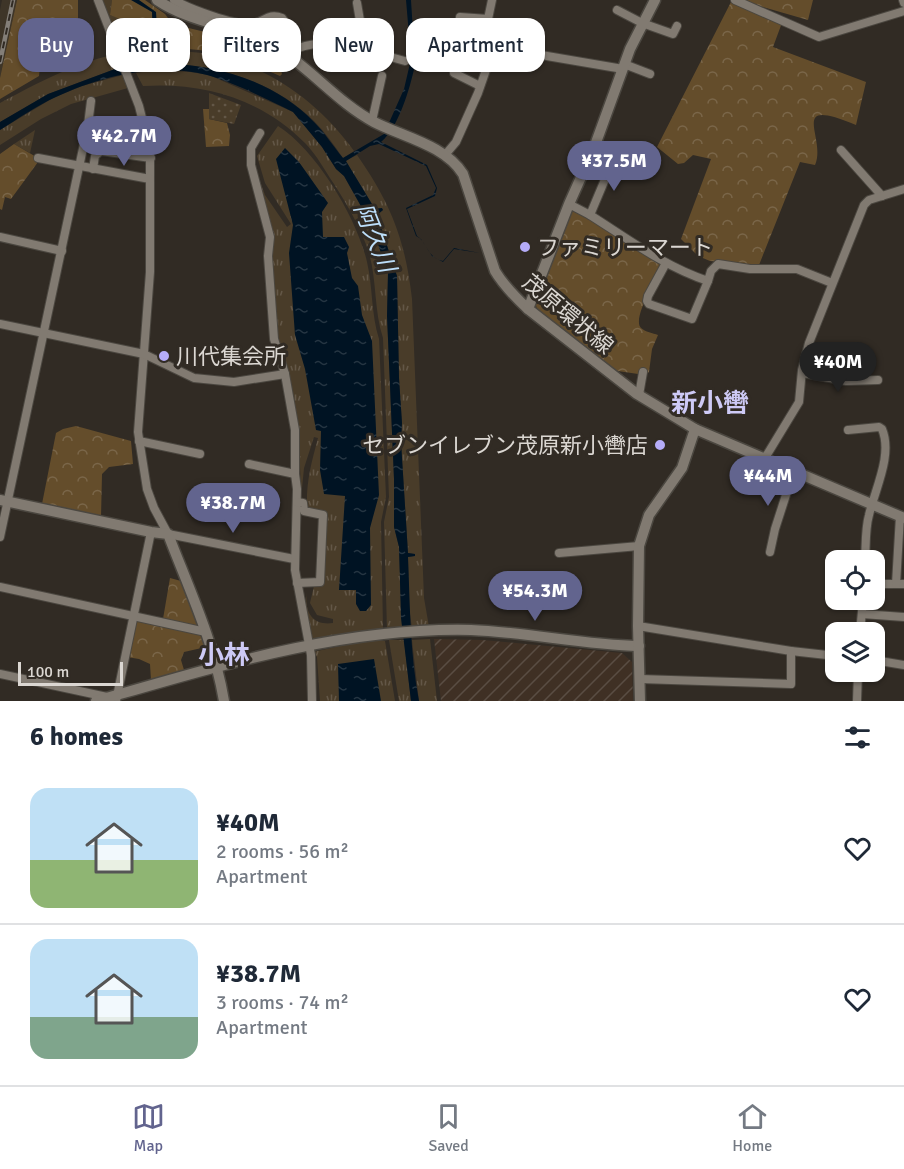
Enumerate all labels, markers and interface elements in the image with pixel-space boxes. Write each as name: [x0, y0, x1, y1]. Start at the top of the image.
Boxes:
chip: Buy: [18, 18, 94, 72]
chip: Rent: [106, 18, 190, 72]
chip: Filters: [202, 18, 301, 72]
chip: New: [313, 18, 394, 72]
chip: Apartment: [406, 18, 545, 72]
pin: ¥42.7M: [75, 116, 173, 167]
text: ¥42.7M: [91, 123, 157, 148]
pin: ¥37.5M: [565, 141, 663, 192]
text: ¥37.5M: [581, 148, 647, 173]
water label: 阿久川: [348, 199, 404, 280]
place label: ファミリーマート: [537, 234, 713, 261]
marker: ファミリーマート: [518, 240, 532, 254]
street label: 茂原環状線: [517, 268, 619, 360]
pin: ¥40M: [802, 342, 874, 393]
place label: 川代集会所: [176, 343, 286, 370]
marker: 川代集会所: [157, 349, 171, 363]
text: ¥40M: [813, 349, 863, 374]
district label: 新小轡: [671, 388, 749, 420]
place label: セブンイレブン茂原新小轡店: [362, 432, 648, 459]
marker: セブンイレブン茂原新小轡店: [653, 438, 667, 452]
pin: ¥44M: [732, 456, 804, 507]
text: ¥44M: [743, 463, 793, 488]
pin: ¥38.7M: [184, 483, 282, 534]
text: ¥38.7M: [200, 490, 266, 515]
map controls: [825, 550, 885, 682]
button: locate: [825, 550, 885, 610]
pin: ¥54.3M: [486, 571, 584, 622]
text: ¥54.3M: [502, 578, 568, 603]
button: layers: [825, 622, 885, 682]
district label: 小林: [198, 640, 250, 672]
scale bar: [18, 659, 123, 686]
text: 100 m: [27, 662, 69, 682]
text: 6 homes: [30, 721, 123, 753]
icon: filters: [841, 721, 874, 754]
text: ¥40M: [216, 807, 280, 839]
icon: home: [78, 812, 150, 884]
icon: heart: [841, 832, 874, 865]
text: 2 rooms · 56 m²: [216, 839, 349, 864]
text: Apartment: [216, 864, 308, 889]
text: ¥38.7M: [216, 958, 301, 990]
icon: home: [78, 963, 150, 1035]
icon: heart: [841, 983, 874, 1016]
text: 3 rooms · 74 m²: [216, 990, 349, 1015]
text: Apartment: [216, 1015, 308, 1040]
tab: Map: [132, 1100, 165, 1156]
tab: Saved: [428, 1100, 469, 1156]
tab: Home: [732, 1100, 772, 1156]

